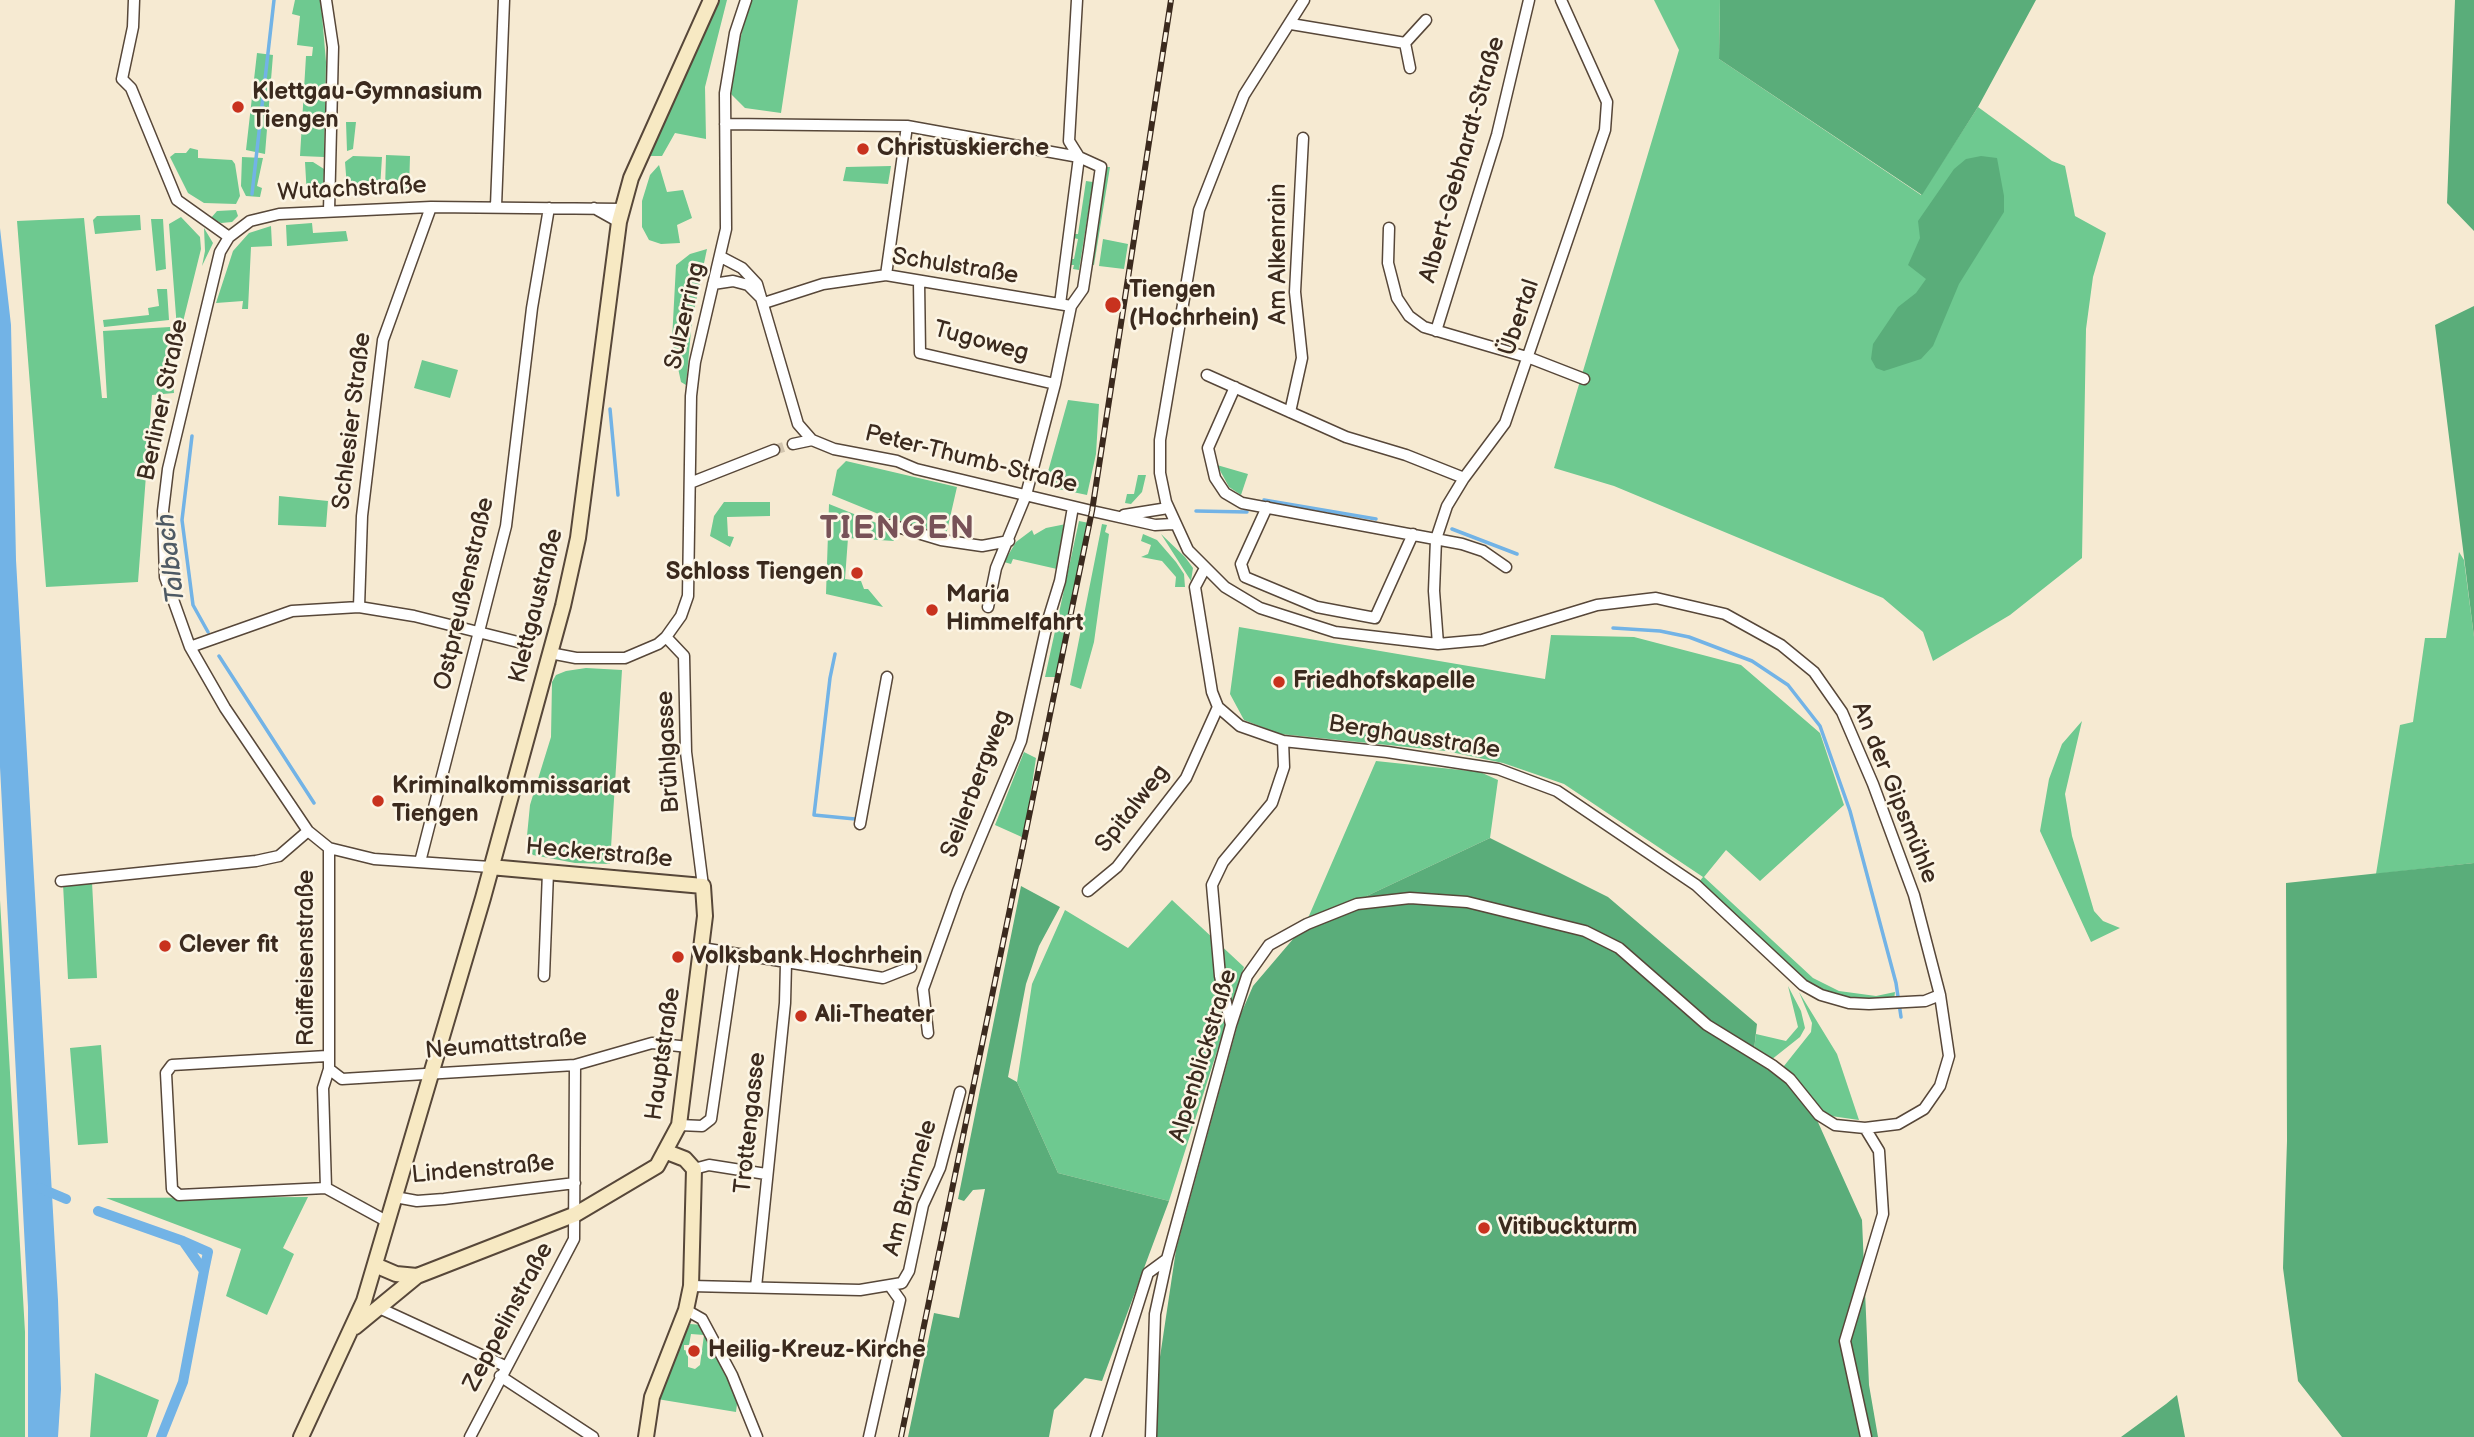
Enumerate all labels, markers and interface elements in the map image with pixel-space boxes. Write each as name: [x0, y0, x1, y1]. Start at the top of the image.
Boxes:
street label: Albert-Gebhardt-Straße: [1414, 34, 1512, 286]
place label: Klettgau-Gymnasium Tiengen: [252, 79, 482, 135]
marker: Klettgau-Gymnasium Tiengen: [230, 99, 246, 115]
place label: Christuskierche: [877, 135, 1049, 163]
marker: Christuskierche: [855, 141, 871, 157]
street label: Wutachstraße: [277, 172, 427, 208]
street label: Am Alkenrain: [1265, 183, 1293, 325]
street label: Schulstraße: [890, 243, 1020, 291]
street label: Sulzerring: [660, 260, 712, 372]
street label: Übertal: [1494, 276, 1546, 360]
place label: Tiengen (Hochrhein): [1129, 277, 1259, 333]
marker: Tiengen (Hochrhein): [1103, 295, 1123, 315]
street label: Tugoweg: [930, 315, 1032, 369]
street label: Berliner Straße: [133, 317, 195, 483]
street label: Schlesier Straße: [328, 331, 378, 511]
street label: Peter-Thumb-Straße: [862, 420, 1080, 500]
street label: Ostpreußenstraße: [429, 495, 501, 693]
water label: Talbach: [151, 511, 193, 605]
district label: TIENGEN: [821, 511, 975, 549]
street label: Klettgaustraße: [504, 526, 570, 686]
place label: Schloss Tiengen: [666, 559, 843, 587]
marker: Schloss Tiengen: [849, 565, 865, 581]
place label: Maria Himmelfahrt: [946, 582, 1084, 638]
marker: Maria Himmelfahrt: [924, 602, 940, 618]
place label: Friedhofskapelle: [1293, 668, 1475, 696]
marker: Friedhofskapelle: [1271, 674, 1287, 690]
street label: Brühlgasse: [651, 690, 687, 814]
street label: An der Gipsmühle: [1844, 698, 1944, 888]
street label: Seilerbergweg: [936, 706, 1018, 862]
street label: Berghausstraße: [1326, 710, 1502, 766]
street label: Spitalweg: [1090, 759, 1176, 859]
place label: Kriminalkommissariat Tiengen: [392, 773, 631, 829]
marker: Kriminalkommissariat Tiengen: [370, 793, 386, 809]
street label: Heckerstraße: [524, 833, 674, 875]
street label: Raiffeisenstraße: [293, 870, 321, 1046]
place label: Clever fit: [179, 932, 278, 960]
marker: Clever fit: [157, 938, 173, 954]
place label: Volksbank Hochrhein: [692, 943, 923, 971]
marker: Volksbank Hochrhein: [670, 949, 686, 965]
street label: Alpenblickstraße: [1164, 966, 1244, 1146]
street label: Hauptstraße: [640, 986, 688, 1122]
place label: Ali-Theater: [815, 1002, 935, 1030]
marker: Ali-Theater: [793, 1008, 809, 1024]
street label: Neumattstraße: [424, 1024, 588, 1066]
street label: Trottengasse: [729, 1051, 773, 1195]
street label: Am Brünnele: [878, 1117, 944, 1259]
street label: Lindenstraße: [410, 1149, 556, 1191]
place label: Vitibuckturm: [1498, 1214, 1638, 1242]
marker: Vitibuckturm: [1476, 1220, 1492, 1236]
street label: Zeppelinstraße: [458, 1238, 560, 1396]
place label: Heilig-Kreuz-Kirche: [708, 1337, 926, 1365]
marker: Heilig-Kreuz-Kirche: [686, 1343, 702, 1359]

